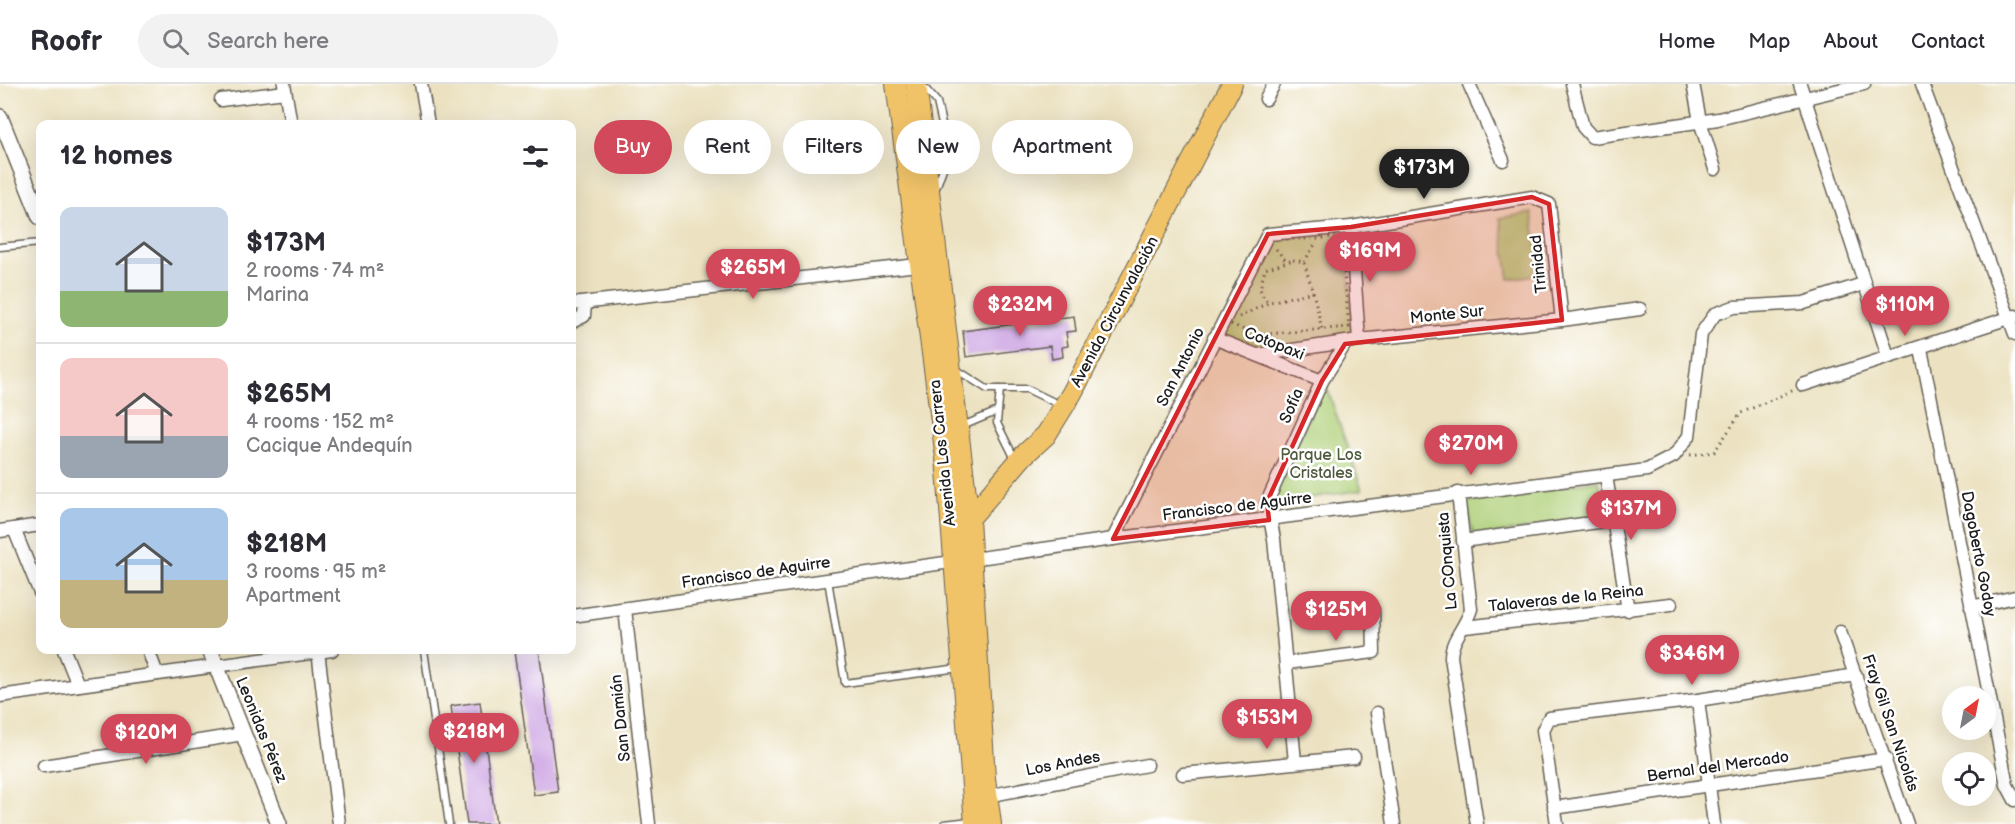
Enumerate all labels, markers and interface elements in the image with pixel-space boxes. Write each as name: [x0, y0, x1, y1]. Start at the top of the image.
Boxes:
search box: [138, 14, 558, 68]
text: Roofr: [30, 25, 102, 58]
icon: search: [159, 25, 192, 58]
text: Search here: [207, 28, 329, 55]
text: Home: [1658, 29, 1715, 54]
text: Map: [1748, 29, 1790, 54]
text: About: [1823, 29, 1878, 54]
text: Contact: [1911, 29, 1985, 54]
chip: Buy: [594, 120, 672, 174]
chip: Rent: [684, 120, 771, 174]
chip: Filters: [783, 120, 884, 174]
chip: New: [896, 120, 980, 174]
chip: Apartment: [992, 120, 1133, 174]
icon: filters: [519, 140, 552, 173]
text: 12 homes: [60, 141, 172, 172]
pin: $173M: [1382, 149, 1466, 200]
text: $173M: [1393, 156, 1455, 180]
text: $173M: [246, 228, 326, 259]
icon: home: [108, 231, 180, 303]
pin: $169M: [1328, 232, 1412, 283]
street label: Avenida Circunvalación: [1067, 233, 1163, 391]
street label: Trinidad: [1526, 234, 1552, 294]
text: $169M: [1339, 239, 1401, 263]
pin: $265M: [711, 249, 795, 300]
text: $265M: [720, 256, 786, 280]
text: 2 rooms · 74 m²: [246, 259, 384, 283]
text: Marina: [246, 283, 309, 307]
pin: $232M: [978, 286, 1062, 337]
pin: $110M: [1863, 286, 1947, 337]
text: $232M: [987, 293, 1053, 317]
text: $110M: [1875, 293, 1935, 317]
street label: Monte Sur: [1409, 302, 1485, 328]
street label: Cotopaxi: [1241, 323, 1307, 365]
street label: San Antonio: [1153, 324, 1209, 410]
text: $265M: [246, 379, 332, 410]
street label: Avenida Los Carrera: [926, 379, 960, 527]
icon: home: [108, 382, 180, 454]
street label: Sofía: [1276, 385, 1308, 427]
text: 4 rooms · 152 m²: [246, 410, 394, 434]
pin: $270M: [1429, 425, 1513, 476]
text: $270M: [1438, 432, 1504, 456]
text: Cacique Andequín: [246, 434, 413, 458]
park label: Parque Los Cristales: [1280, 446, 1362, 483]
street label: Francisco de Aguirre: [1161, 488, 1313, 526]
pin: $137M: [1589, 490, 1673, 541]
street label: Dagoberto Godoy: [1957, 490, 2000, 619]
text: $137M: [1600, 497, 1662, 521]
street label: La COnquista: [1434, 511, 1462, 611]
text: $218M: [246, 529, 327, 560]
icon: home: [108, 532, 180, 604]
street label: Francisco de Aguirre: [680, 553, 832, 593]
text: 3 rooms · 95 m²: [246, 560, 386, 584]
street label: Talaveras de la Reina: [1488, 581, 1644, 617]
text: Apartment: [246, 584, 341, 608]
pin: $125M: [1294, 591, 1378, 642]
text: $125M: [1305, 598, 1367, 622]
pin: $346M: [1650, 635, 1734, 686]
text: $346M: [1659, 642, 1725, 666]
street label: Fray Gil San Nicolás: [1858, 652, 1922, 794]
street label: San Damián: [607, 673, 635, 763]
street label: Leonidas Pérez: [231, 674, 291, 786]
north arrow: [1942, 686, 1996, 740]
map controls: [1942, 686, 1996, 806]
pin: $153M: [1225, 699, 1309, 750]
text: $153M: [1236, 706, 1298, 730]
pin: $218M: [432, 713, 516, 764]
pin: $120M: [104, 714, 188, 765]
text: $218M: [443, 720, 505, 744]
text: $120M: [115, 721, 177, 745]
street label: Los Andes: [1024, 747, 1102, 781]
street label: Bernal del Mercado: [1646, 748, 1790, 786]
button: locate: [1942, 752, 1996, 806]

